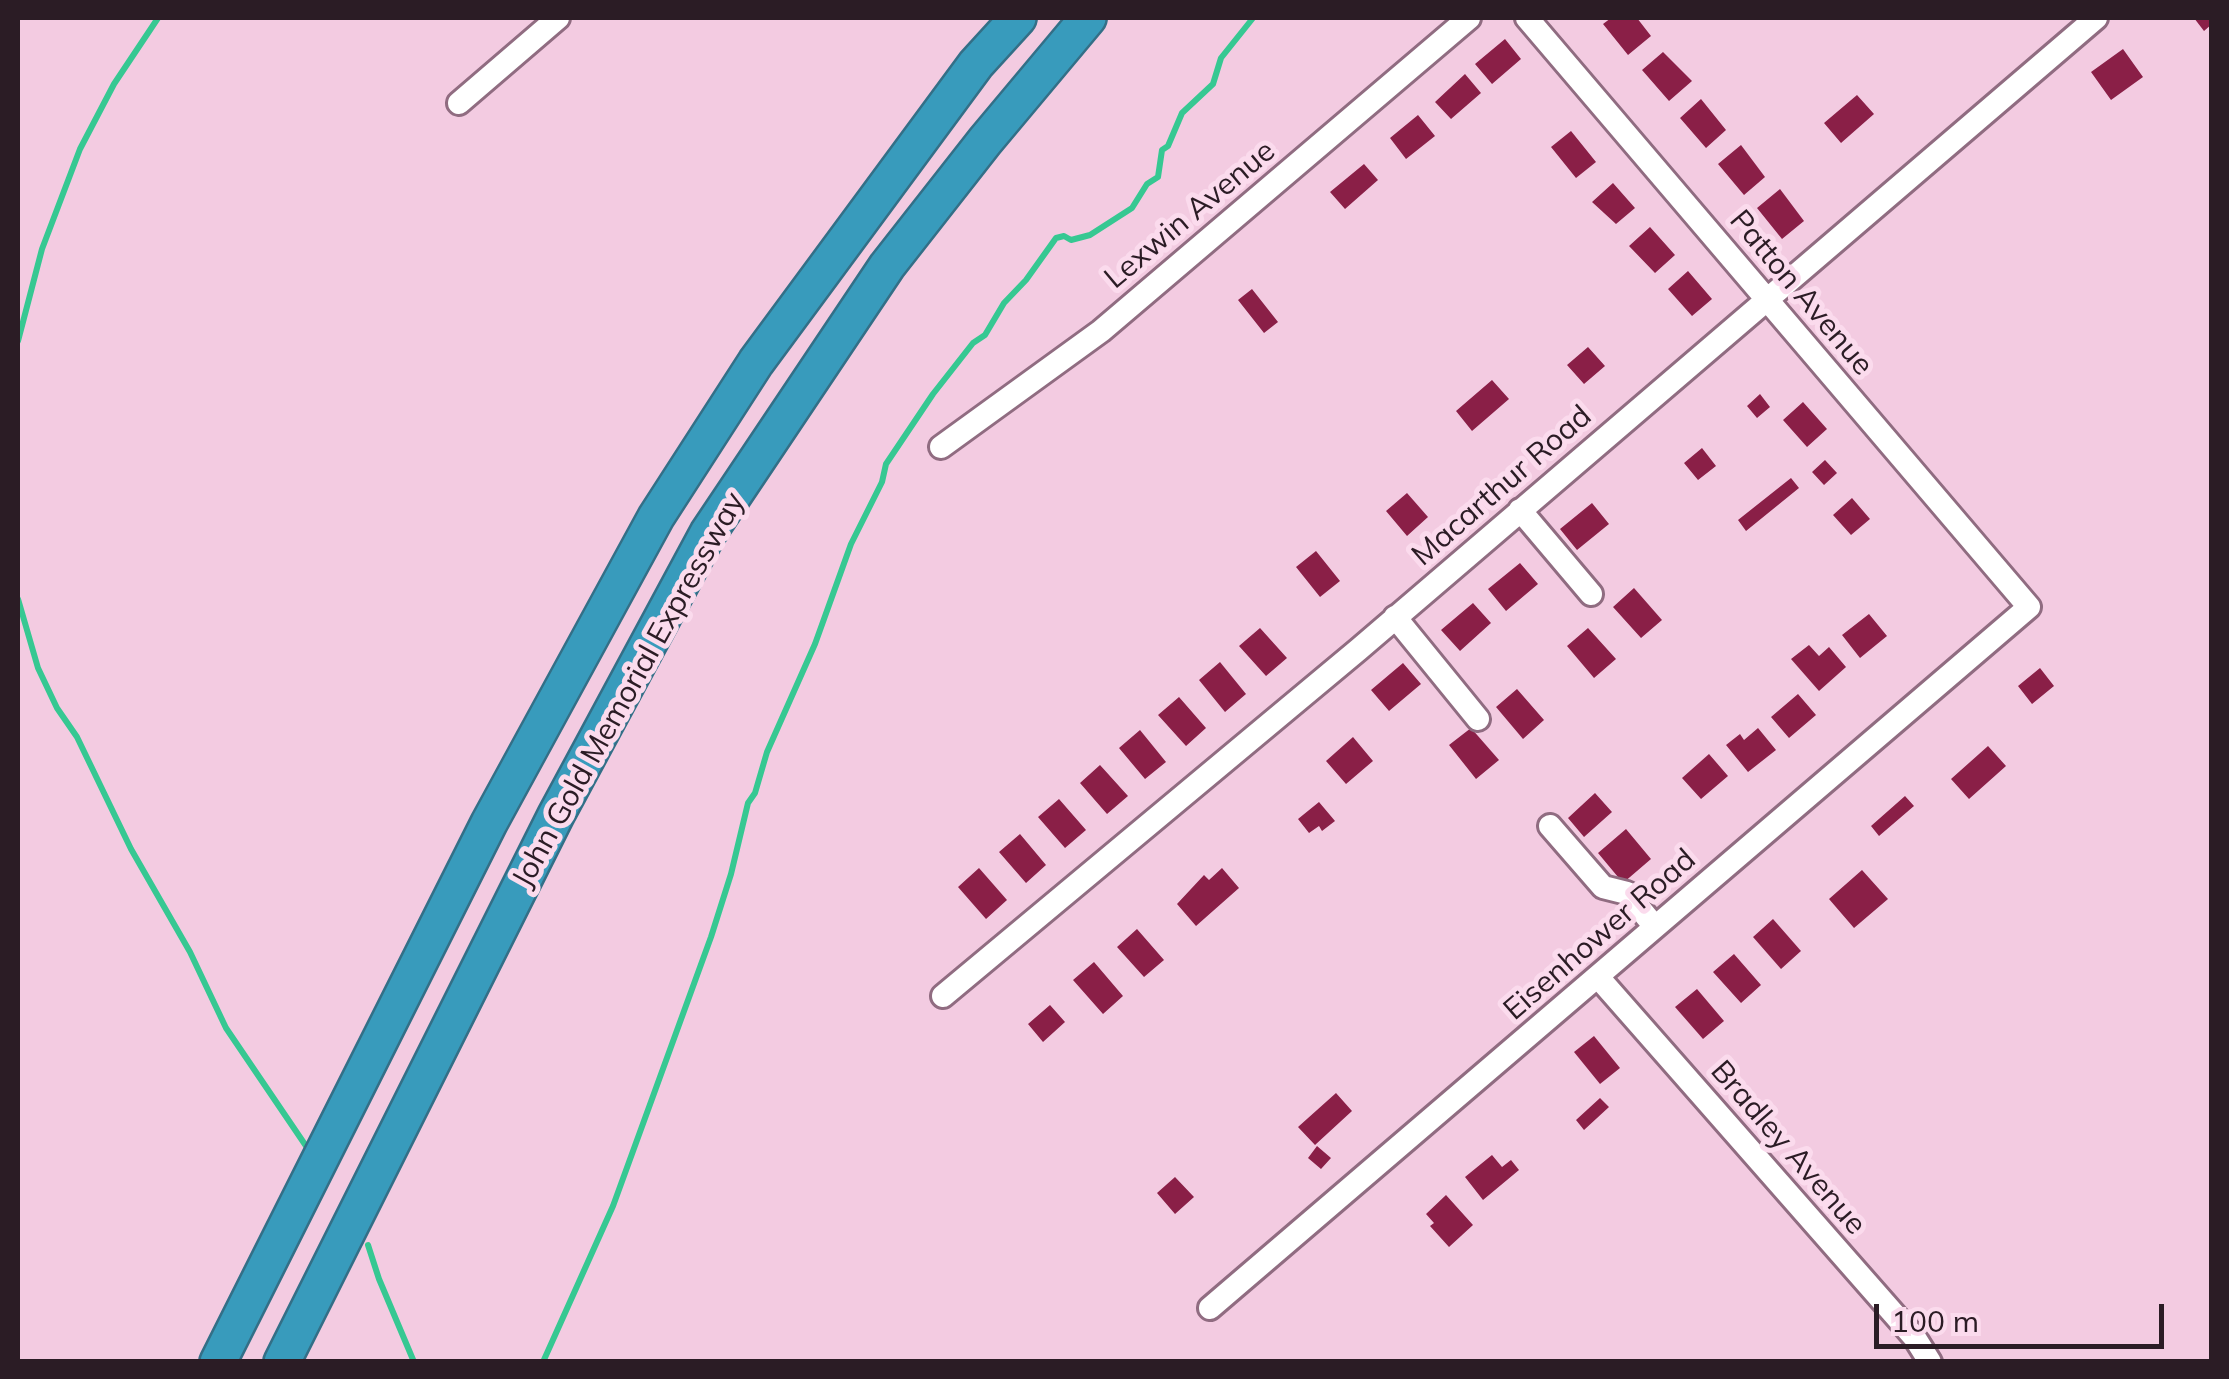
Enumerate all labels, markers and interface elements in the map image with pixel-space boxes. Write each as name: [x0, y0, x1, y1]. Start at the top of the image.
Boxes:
street label: Lexwin Avenue: [1098, 133, 1282, 297]
street label: Patton Avenue: [1722, 203, 1880, 383]
street label: Macarthur Road: [1405, 398, 1599, 574]
street label: John Gold Memorial Expressway: [505, 486, 753, 894]
street label: Eisenhower Road: [1497, 842, 1703, 1028]
street label: Bradley Avenue: [1703, 1054, 1873, 1242]
scale bar: [1879, 1284, 2169, 1346]
text: 100 m: [1891, 1302, 1979, 1340]

